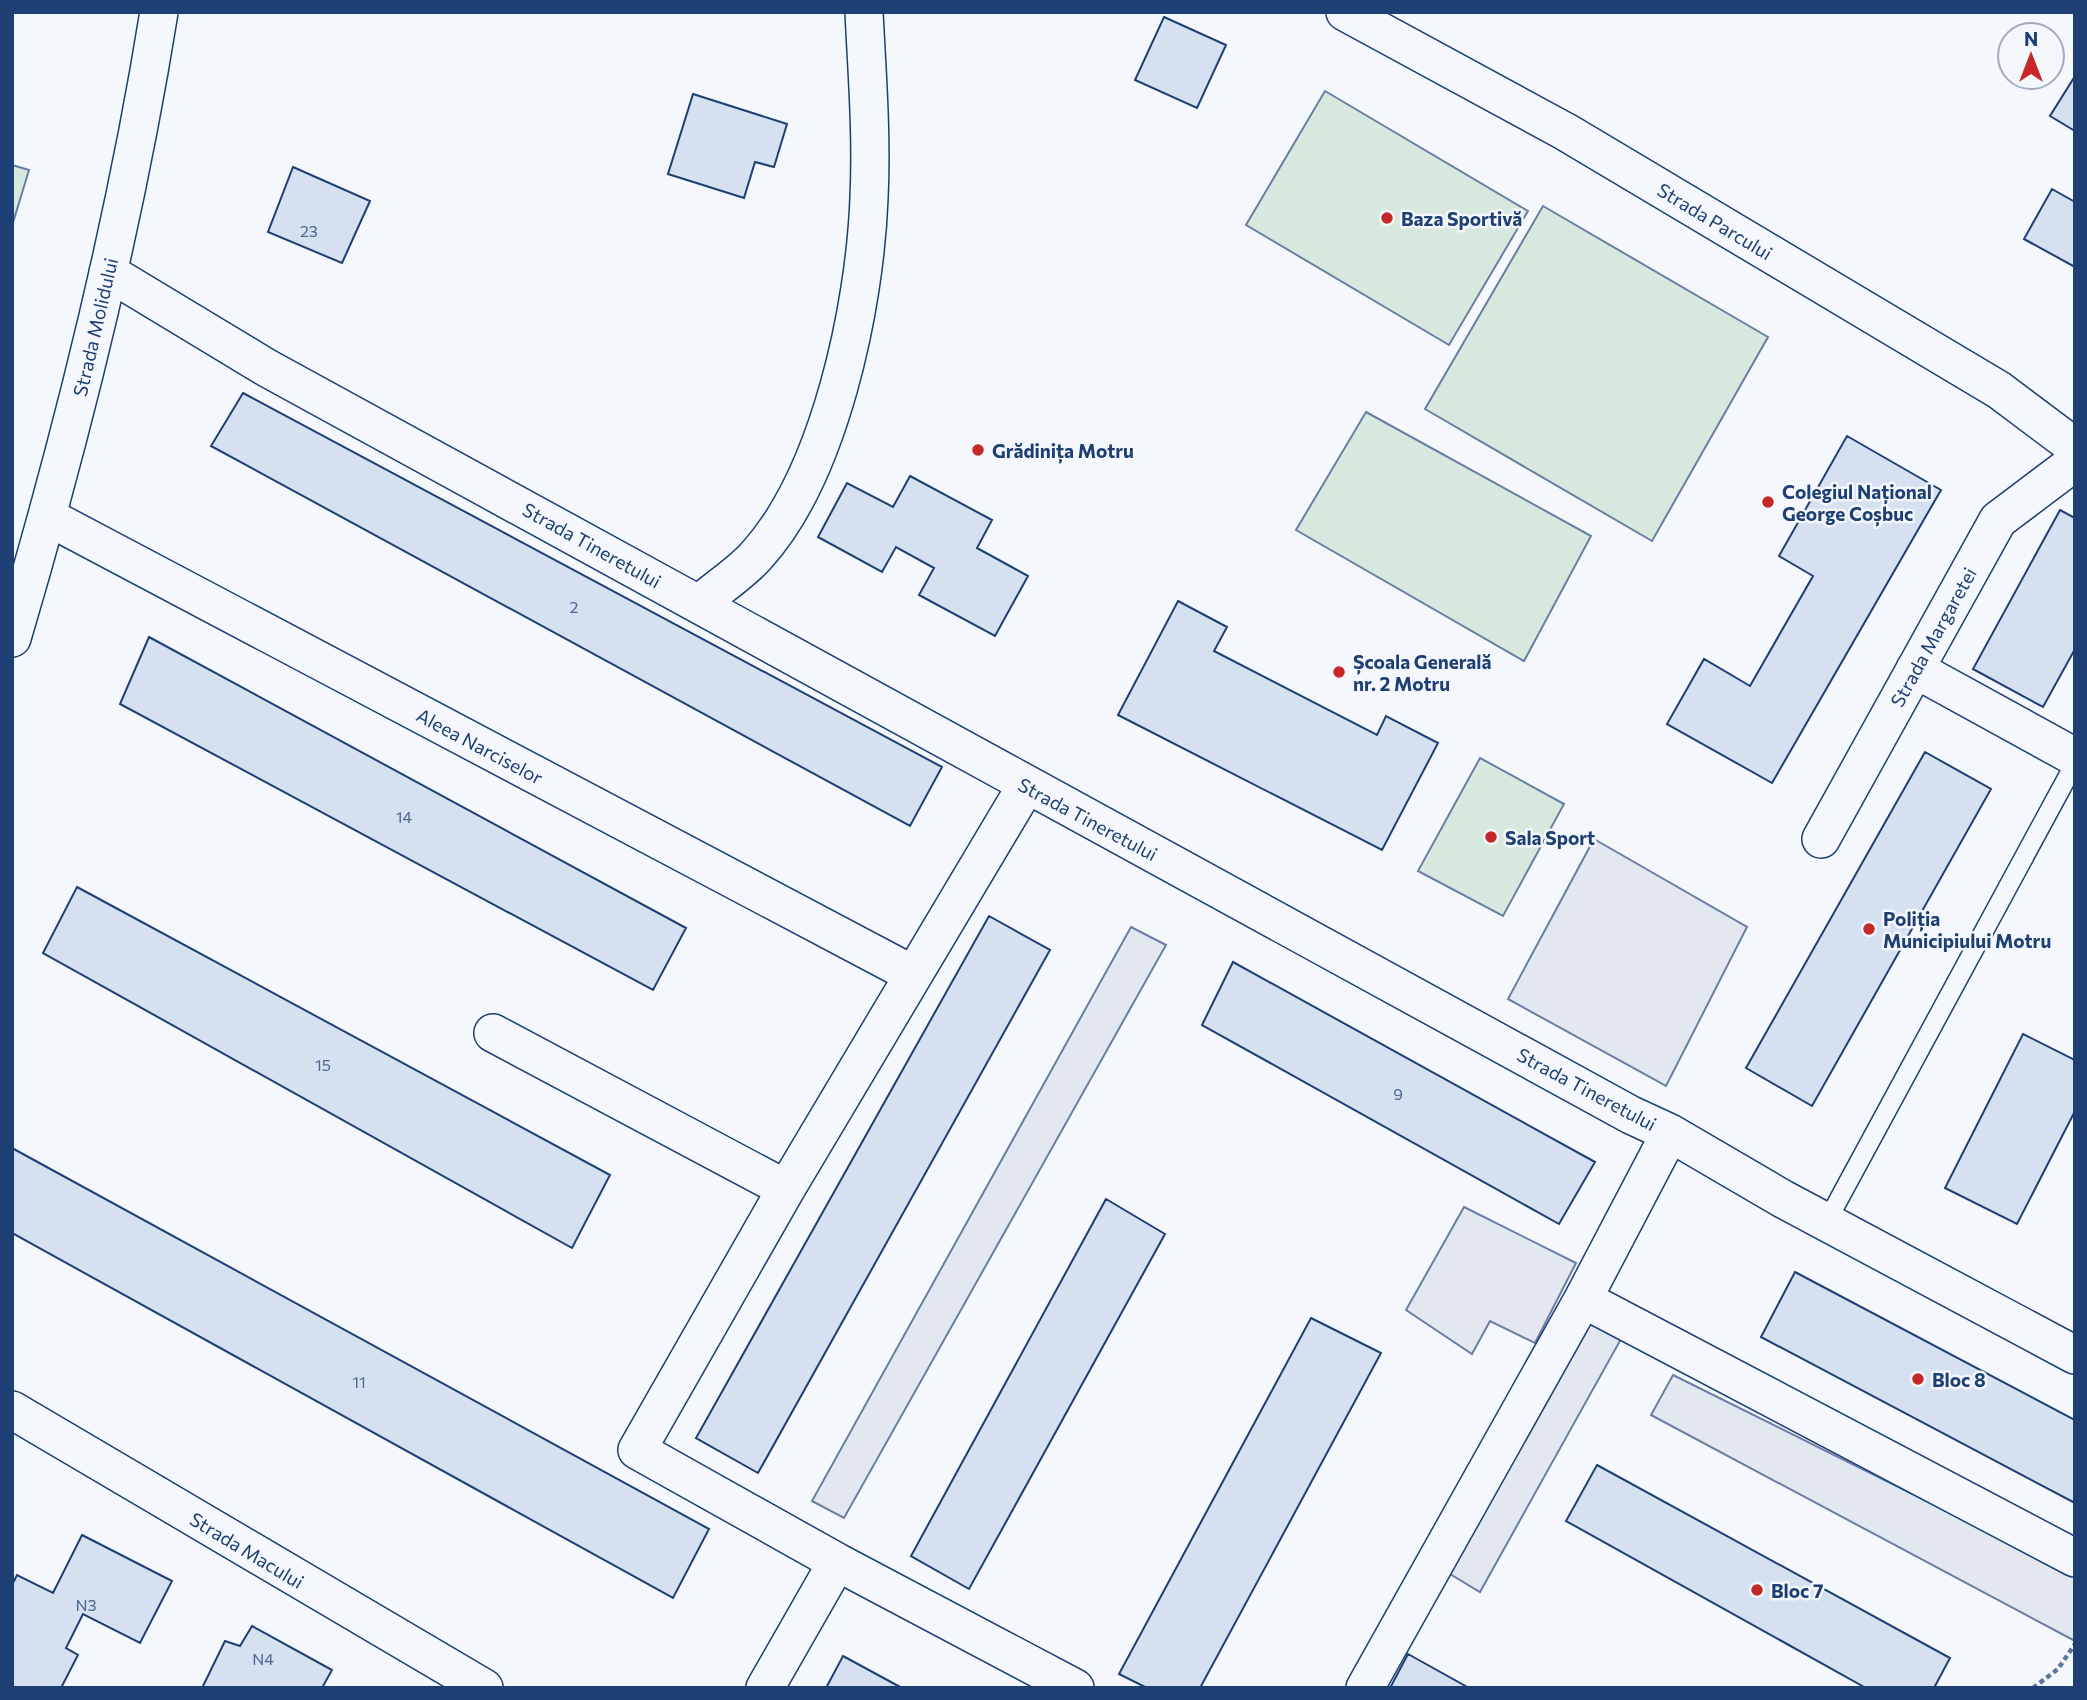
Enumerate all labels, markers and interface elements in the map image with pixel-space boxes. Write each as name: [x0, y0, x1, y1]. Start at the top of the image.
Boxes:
north arrow: [1996, 21, 2066, 91]
text: N: [2024, 27, 2038, 50]
street label: Strada Parcului: [1653, 178, 1777, 264]
place label: Baza Sportivă: [1401, 207, 1522, 230]
marker: Baza Sportivă: [1379, 210, 1395, 226]
house number: 23: [300, 221, 318, 240]
street label: Strada Molidului: [68, 255, 122, 399]
place label: Grădinița Motru: [992, 439, 1134, 464]
marker: Grădinița Motru: [970, 442, 986, 458]
place label: Colegiul Național George Coșbuc: [1782, 480, 1932, 527]
marker: Colegiul Național George Coșbuc: [1760, 494, 1776, 510]
street label: Strada Tineretului: [519, 497, 665, 593]
street label: Strada Margaretei: [1885, 563, 1981, 711]
house number: 2: [570, 597, 579, 616]
place label: Școala Generală nr. 2 Motru: [1353, 650, 1491, 695]
marker: Școala Generală nr. 2 Motru: [1331, 664, 1347, 680]
street label: Aleea Narciselor: [413, 703, 547, 789]
street label: Strada Tineretului: [1014, 773, 1162, 865]
house number: 14: [396, 807, 413, 826]
place label: Sala Sport: [1505, 826, 1595, 849]
marker: Sala Sport: [1483, 829, 1499, 845]
place label: Poliția Municipiului Motru: [1883, 907, 2051, 952]
marker: Poliția Municipiului Motru: [1861, 921, 1877, 937]
street label: Strada Tineretului: [1513, 1043, 1661, 1135]
house number: 15: [315, 1055, 331, 1074]
house number: 9: [1393, 1084, 1403, 1103]
place label: Bloc 8: [1932, 1368, 1986, 1391]
marker: Bloc 8: [1910, 1371, 1926, 1387]
house number: 11: [352, 1372, 366, 1391]
street label: Strada Macului: [186, 1507, 308, 1593]
place label: Bloc 7: [1771, 1579, 1823, 1602]
marker: Bloc 7: [1749, 1582, 1765, 1598]
house number: N3: [75, 1595, 97, 1614]
house number: N4: [252, 1649, 274, 1668]

